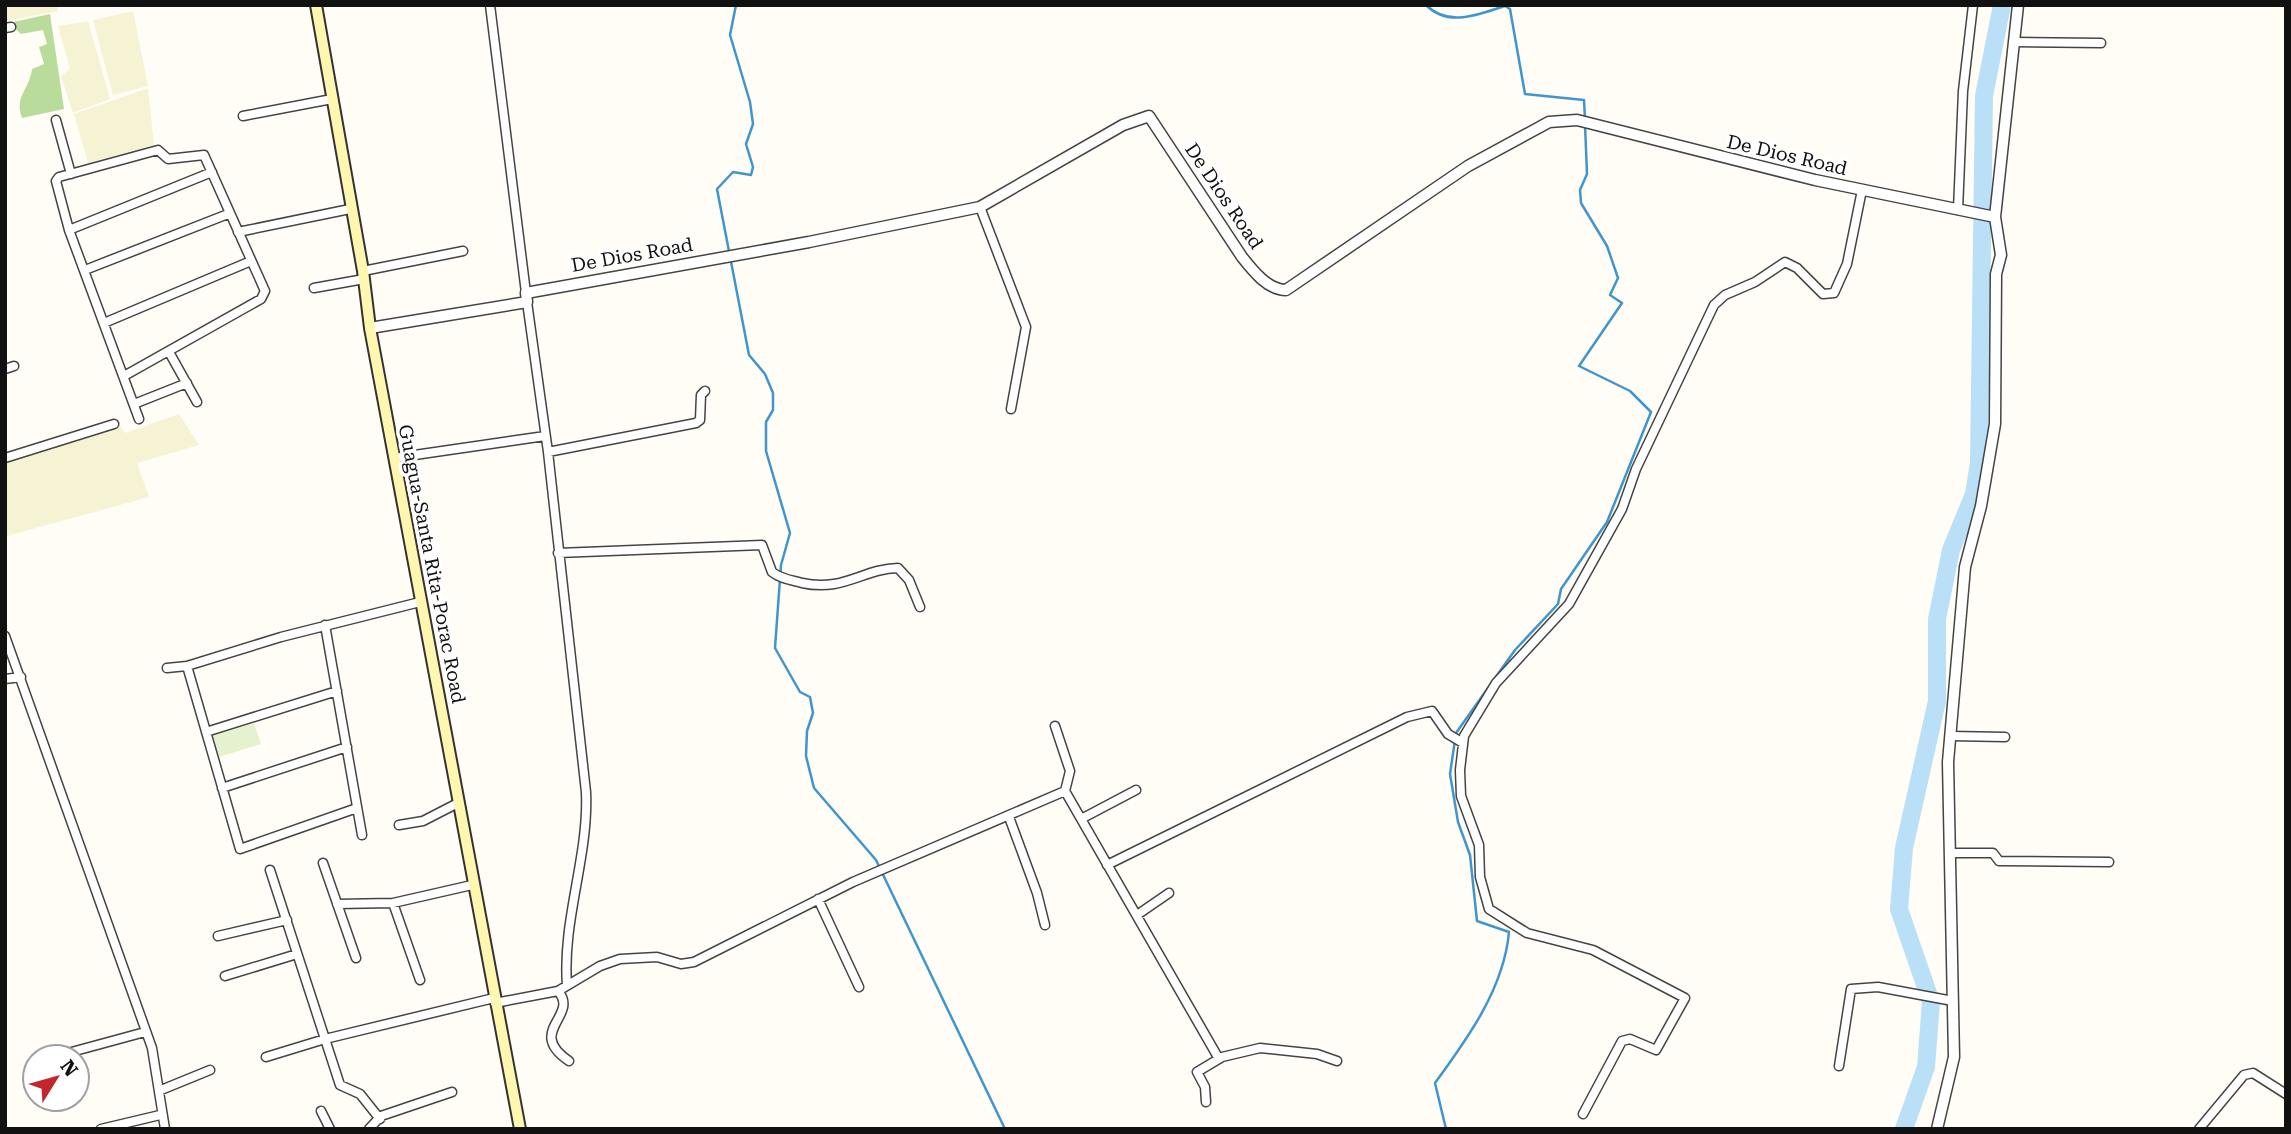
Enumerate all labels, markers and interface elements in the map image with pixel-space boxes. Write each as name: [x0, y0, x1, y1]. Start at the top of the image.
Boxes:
street label: De Dios Road: [1725, 130, 1849, 180]
street label: De Dios Road: [1180, 139, 1268, 253]
street label: De Dios Road: [569, 233, 695, 277]
street label: Guagua-Santa Rita-Porac Road: [394, 423, 470, 705]
north arrow: [21, 1043, 91, 1113]
text: N: [56, 1055, 83, 1081]

